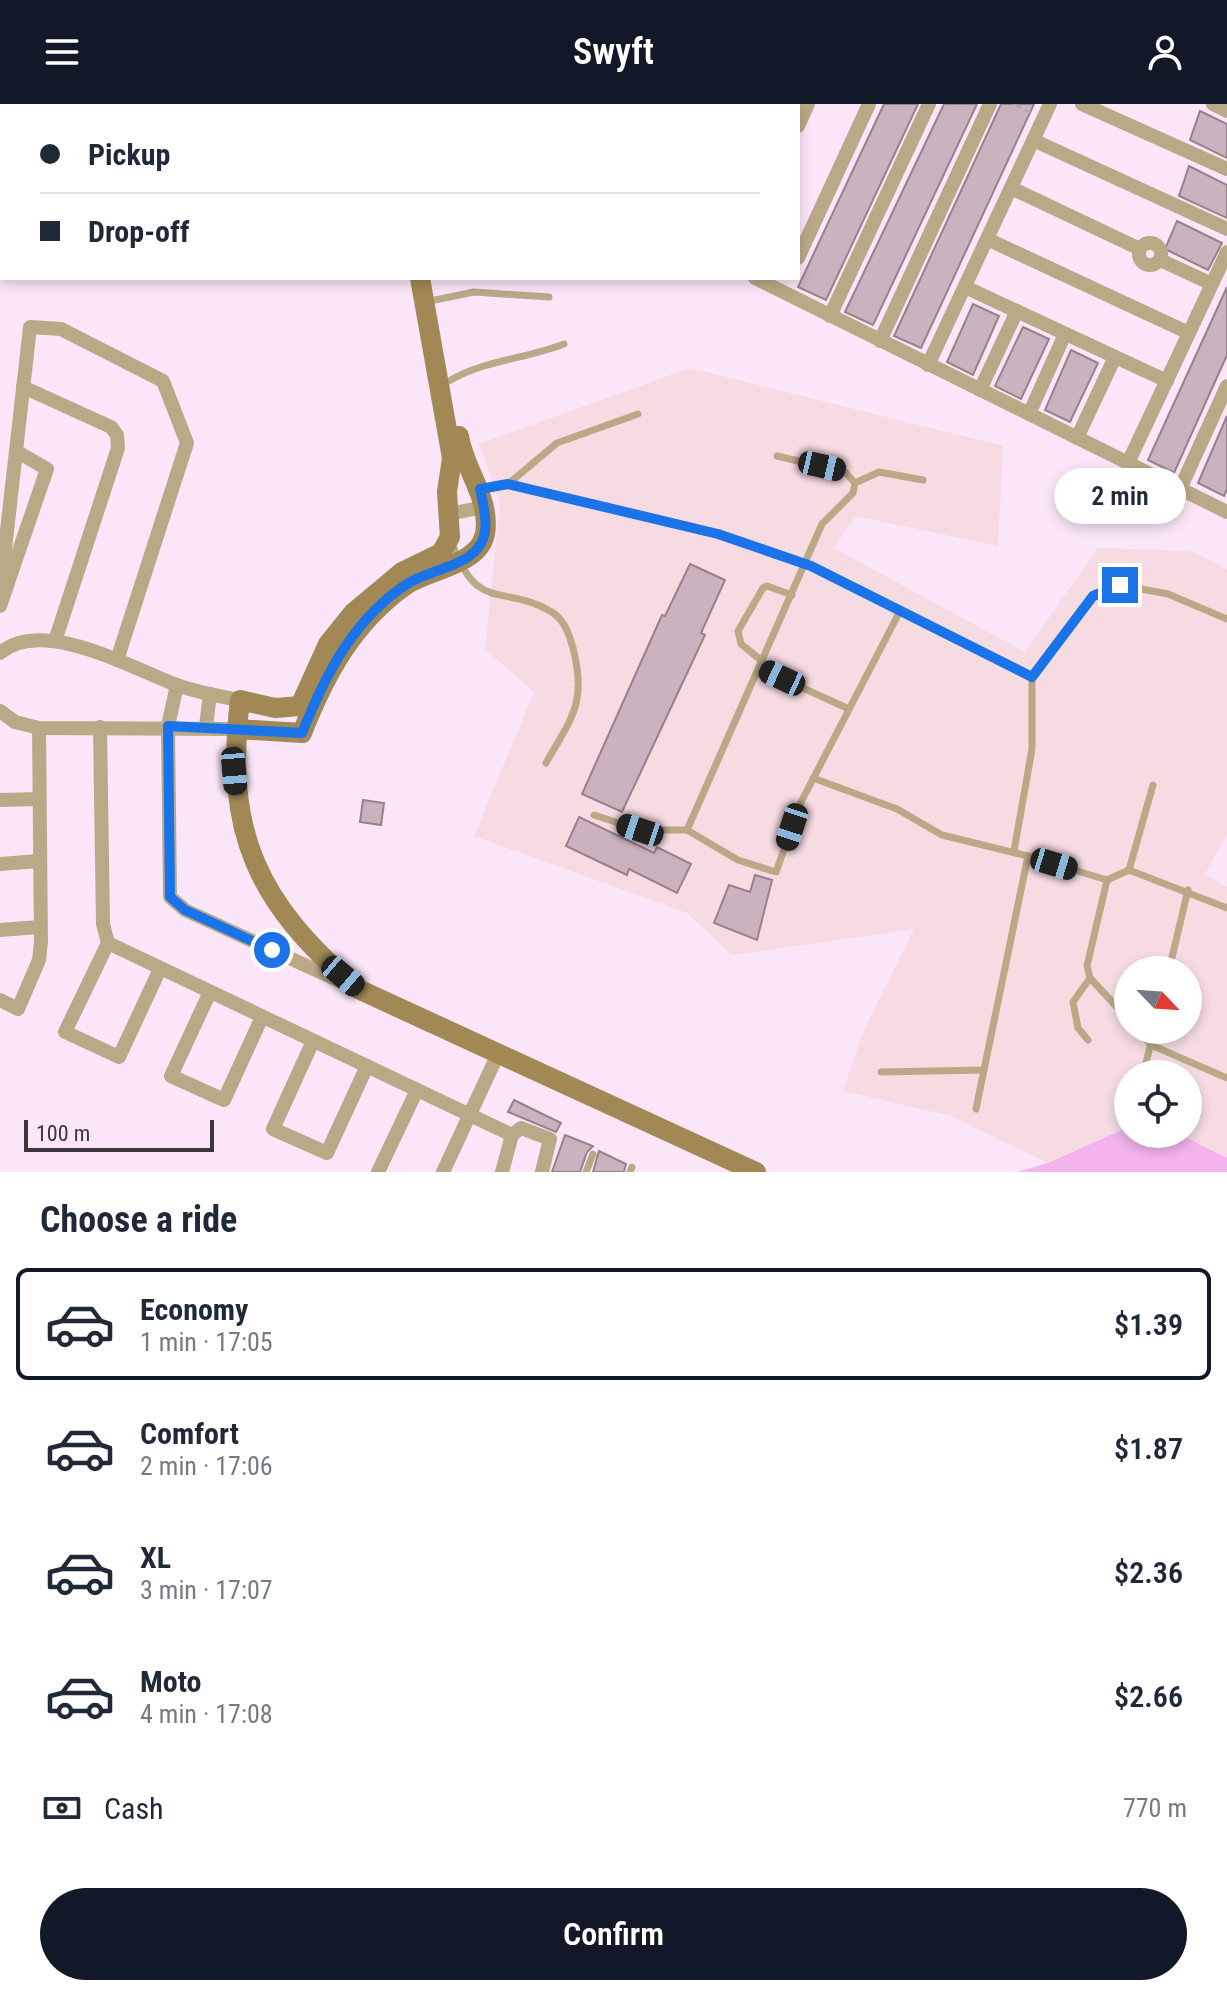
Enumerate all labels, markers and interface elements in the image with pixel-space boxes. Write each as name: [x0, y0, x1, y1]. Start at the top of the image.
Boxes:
icon: menu: [40, 30, 84, 74]
icon: person: [1143, 30, 1187, 74]
text: Swyft: [573, 31, 654, 73]
text: Pickup: [88, 137, 170, 172]
text: Drop-off: [88, 214, 190, 249]
car: [796, 449, 848, 483]
callout: 2 min: [1054, 469, 1186, 525]
text: 2 min: [1091, 481, 1149, 511]
route end: [1102, 567, 1138, 603]
car: [755, 657, 809, 699]
car: [220, 746, 248, 796]
car: [773, 800, 811, 854]
car: [613, 811, 667, 849]
car: [1028, 846, 1080, 882]
route start: [254, 932, 290, 968]
car: [317, 951, 369, 1001]
north arrow: [1114, 956, 1202, 1044]
map controls: [1114, 956, 1202, 1148]
button: locate: [1114, 1060, 1202, 1148]
scale bar: [24, 1116, 214, 1152]
text: 100 m: [36, 1121, 90, 1146]
text: Choose a ride: [40, 1199, 237, 1241]
icon: car: [44, 1288, 116, 1360]
text: Economy: [140, 1292, 248, 1327]
text: $1.39: [1114, 1307, 1183, 1342]
text: 1 min · 17:05: [140, 1327, 273, 1357]
icon: car: [44, 1412, 116, 1484]
text: Comfort: [140, 1416, 239, 1451]
text: $1.87: [1114, 1431, 1183, 1466]
text: 2 min · 17:06: [140, 1451, 273, 1481]
icon: car: [44, 1536, 116, 1608]
text: XL: [140, 1540, 171, 1575]
text: $2.36: [1114, 1555, 1183, 1590]
text: 3 min · 17:07: [140, 1575, 273, 1605]
icon: car: [44, 1660, 116, 1732]
text: Moto: [140, 1664, 201, 1699]
text: $2.66: [1114, 1679, 1183, 1714]
text: 4 min · 17:08: [140, 1699, 273, 1729]
icon: cash: [40, 1786, 84, 1830]
text: Cash: [104, 1791, 164, 1826]
text: 770 m: [1123, 1793, 1187, 1823]
button: Confirm: [40, 1888, 1187, 1980]

